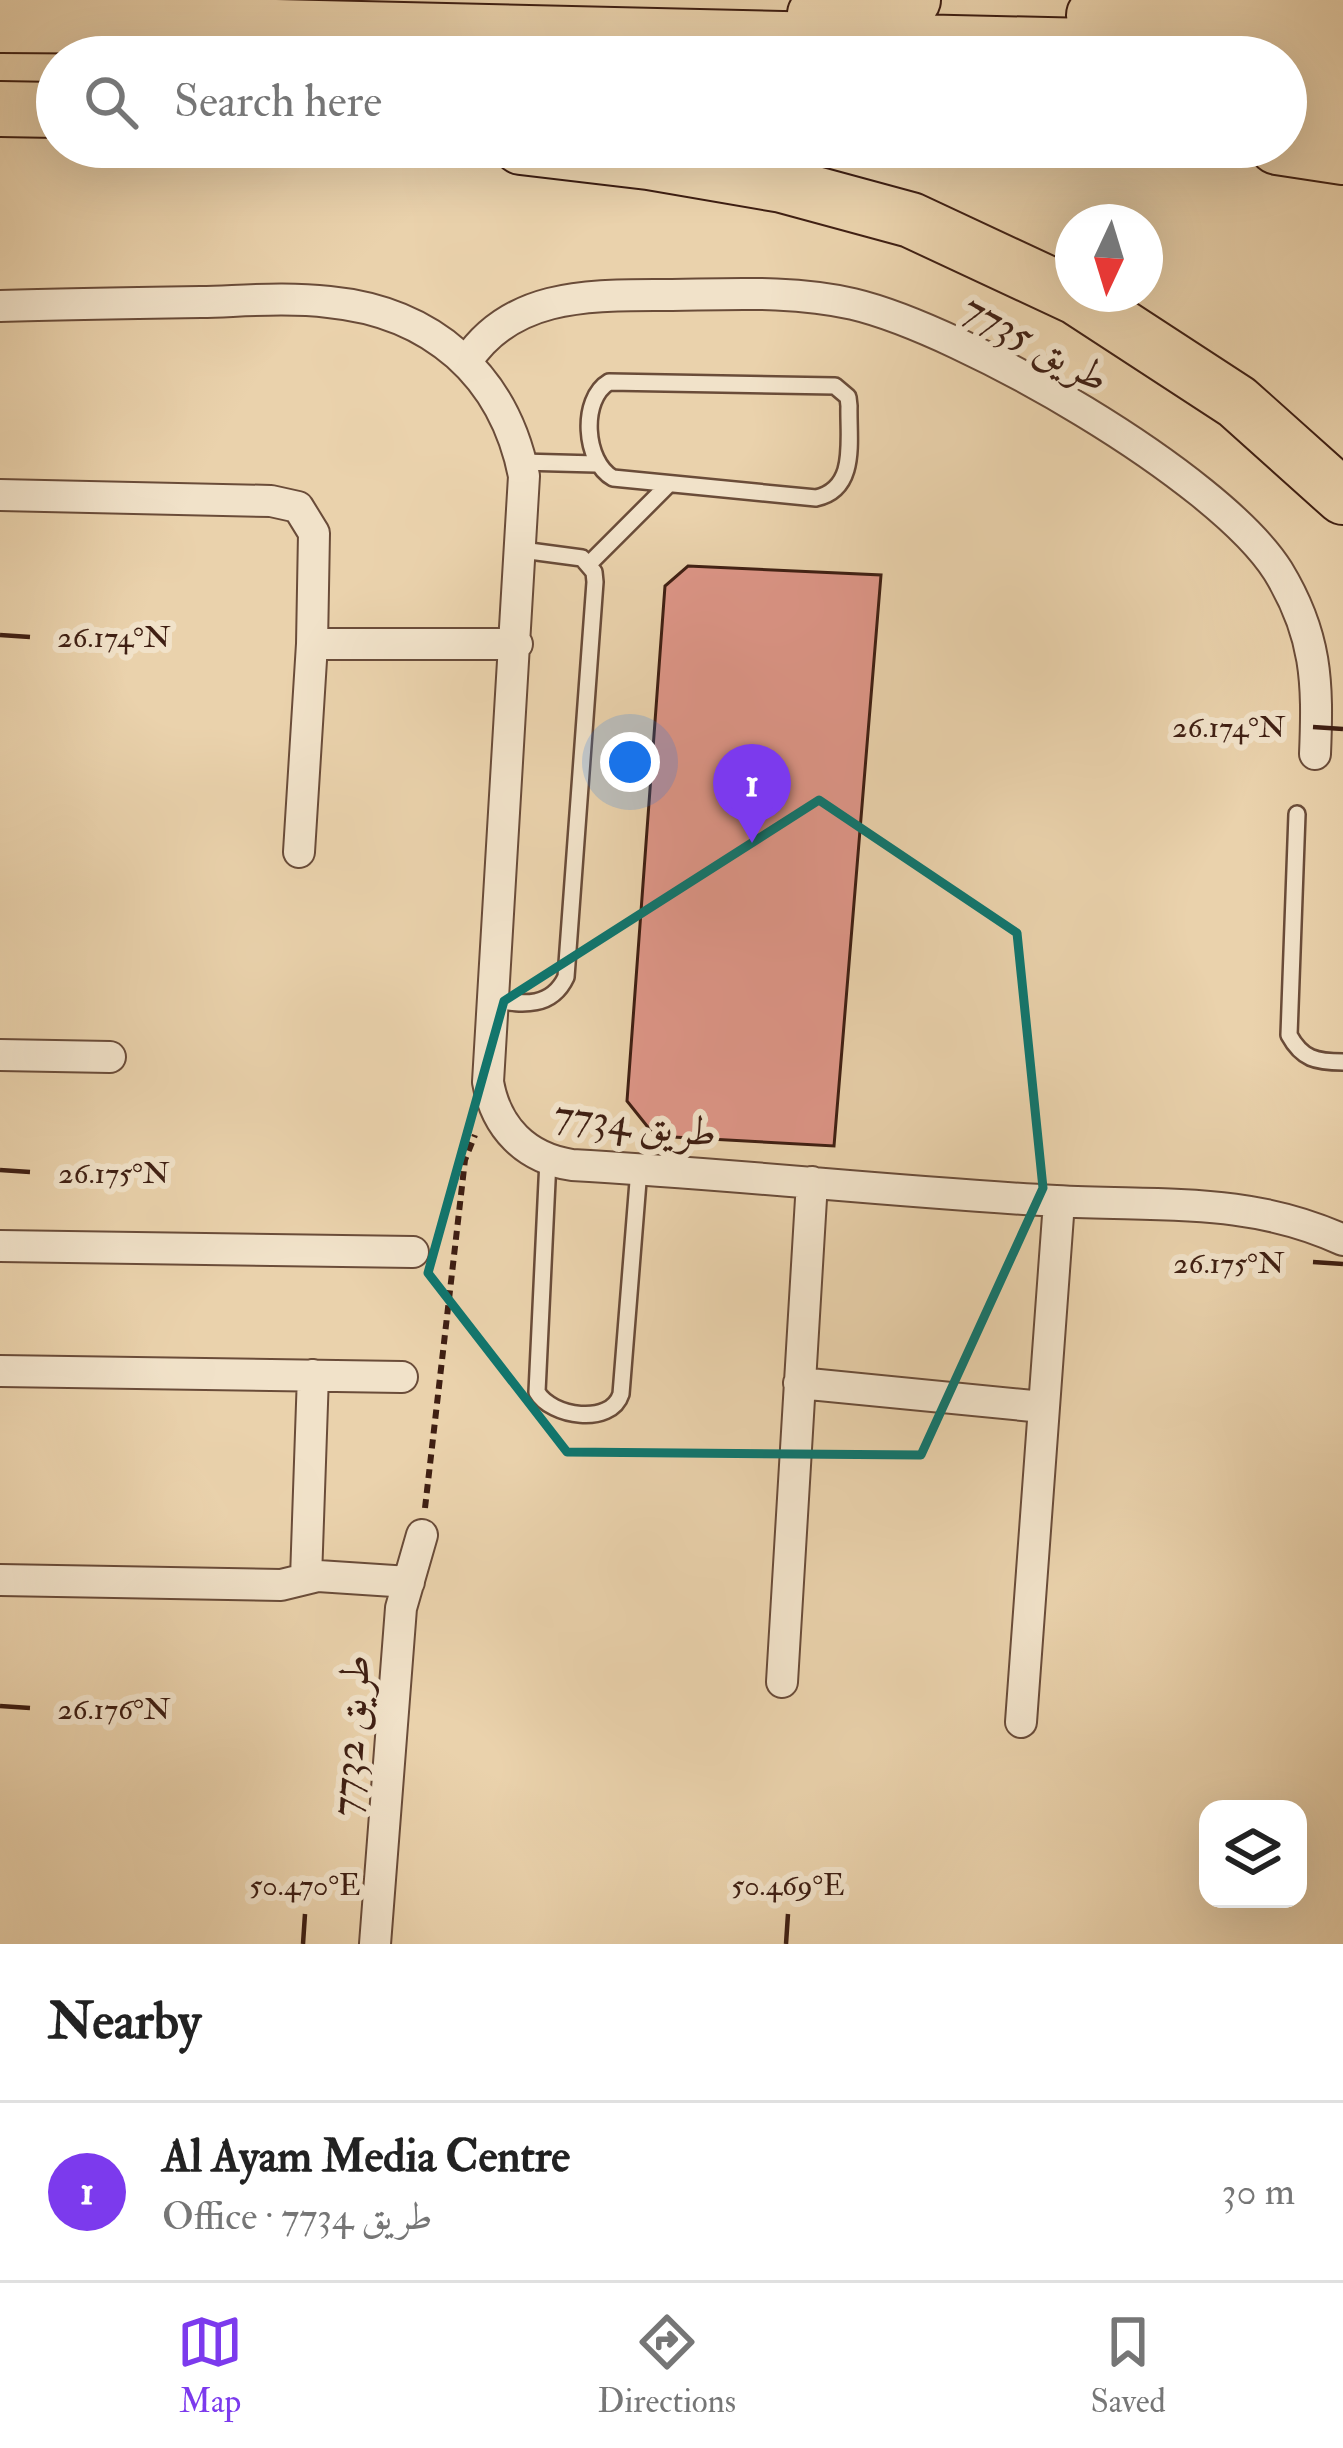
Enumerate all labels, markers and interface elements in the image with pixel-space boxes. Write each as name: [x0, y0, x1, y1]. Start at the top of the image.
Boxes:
search box: [36, 36, 1307, 168]
icon: search: [78, 69, 144, 135]
text: Search here: [174, 74, 382, 130]
north arrow: [1055, 204, 1163, 312]
street label: طريق 7735: [954, 283, 1118, 405]
text: 26.174°N: [57, 619, 171, 656]
text: 26.174°N: [1172, 709, 1286, 746]
your location: [600, 732, 660, 792]
pin: 1: [713, 744, 791, 843]
street label: طريق 7734: [552, 1088, 720, 1160]
text: 26.175°N: [58, 1155, 170, 1192]
text: 26.175°N: [1173, 1245, 1285, 1282]
street label: طريق 7732: [319, 1653, 383, 1818]
text: 26.176°N: [57, 1691, 171, 1728]
map controls: [1199, 1800, 1307, 1908]
button: layers: [1199, 1800, 1307, 1908]
text: 50.470°E: [249, 1867, 361, 1904]
text: 50.469°E: [731, 1867, 845, 1904]
text: Nearby: [48, 1990, 201, 2054]
text: Al Ayam Media Centre: [162, 2129, 570, 2185]
text: 1: [80, 2167, 94, 2216]
text: 30 m: [1222, 2167, 1295, 2216]
text: Office · طريق 7734: [162, 2192, 433, 2241]
tab: Map: [177, 2309, 243, 2422]
tab: Directions: [598, 2309, 736, 2422]
tab: Saved: [1090, 2309, 1166, 2422]

